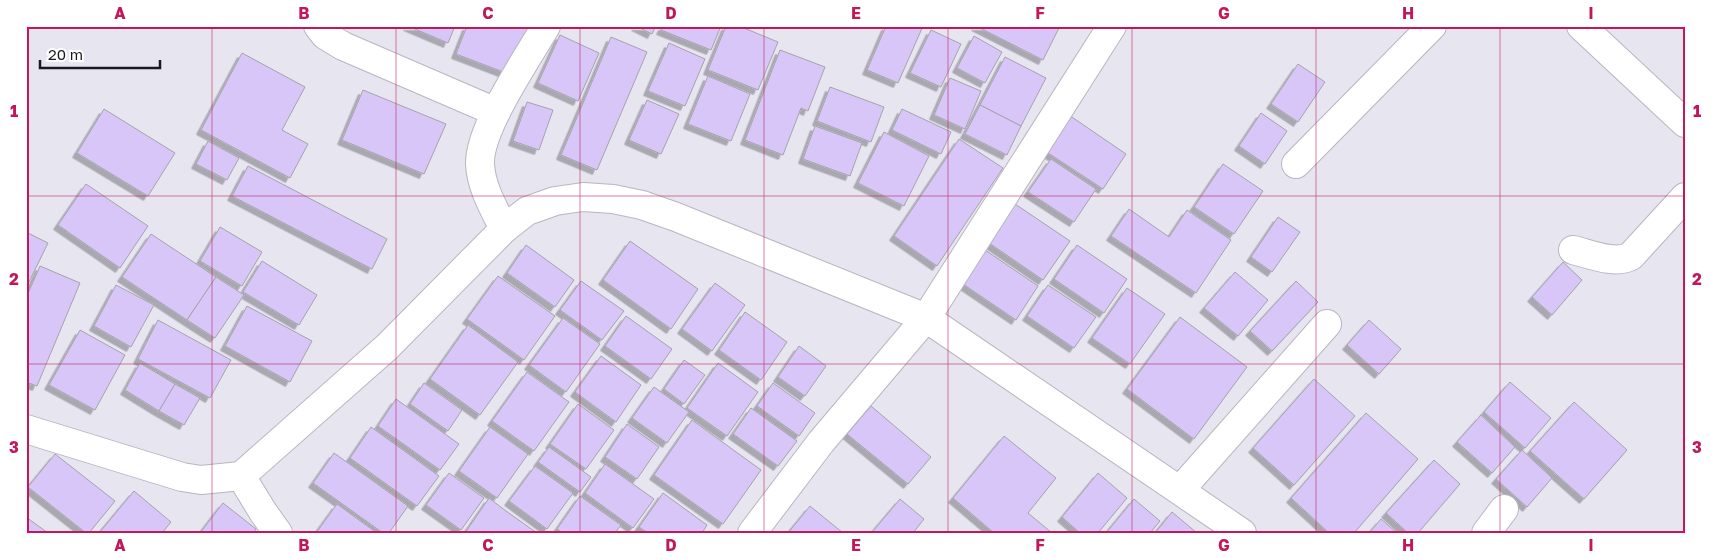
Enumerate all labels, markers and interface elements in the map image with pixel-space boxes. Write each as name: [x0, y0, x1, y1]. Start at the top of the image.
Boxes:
text: A: [114, 3, 126, 23]
text: B: [298, 3, 310, 23]
text: C: [482, 3, 494, 23]
text: D: [665, 3, 677, 23]
text: E: [851, 3, 861, 23]
text: F: [1035, 3, 1045, 23]
text: G: [1218, 3, 1230, 23]
text: H: [1402, 3, 1414, 23]
text: I: [1588, 3, 1594, 23]
scale bar: [40, 38, 160, 70]
text: 20 m: [48, 45, 83, 63]
text: 1: [10, 101, 18, 121]
text: 1: [1693, 101, 1701, 121]
text: 2: [9, 269, 19, 289]
text: 2: [1692, 269, 1702, 289]
text: 3: [9, 437, 19, 457]
text: 3: [1692, 437, 1702, 457]
text: A: [114, 535, 126, 555]
text: B: [298, 535, 310, 555]
text: C: [482, 535, 494, 555]
text: D: [665, 535, 677, 555]
text: E: [851, 535, 861, 555]
text: F: [1035, 535, 1045, 555]
text: G: [1218, 535, 1230, 555]
text: H: [1402, 535, 1414, 555]
text: I: [1588, 535, 1594, 555]

